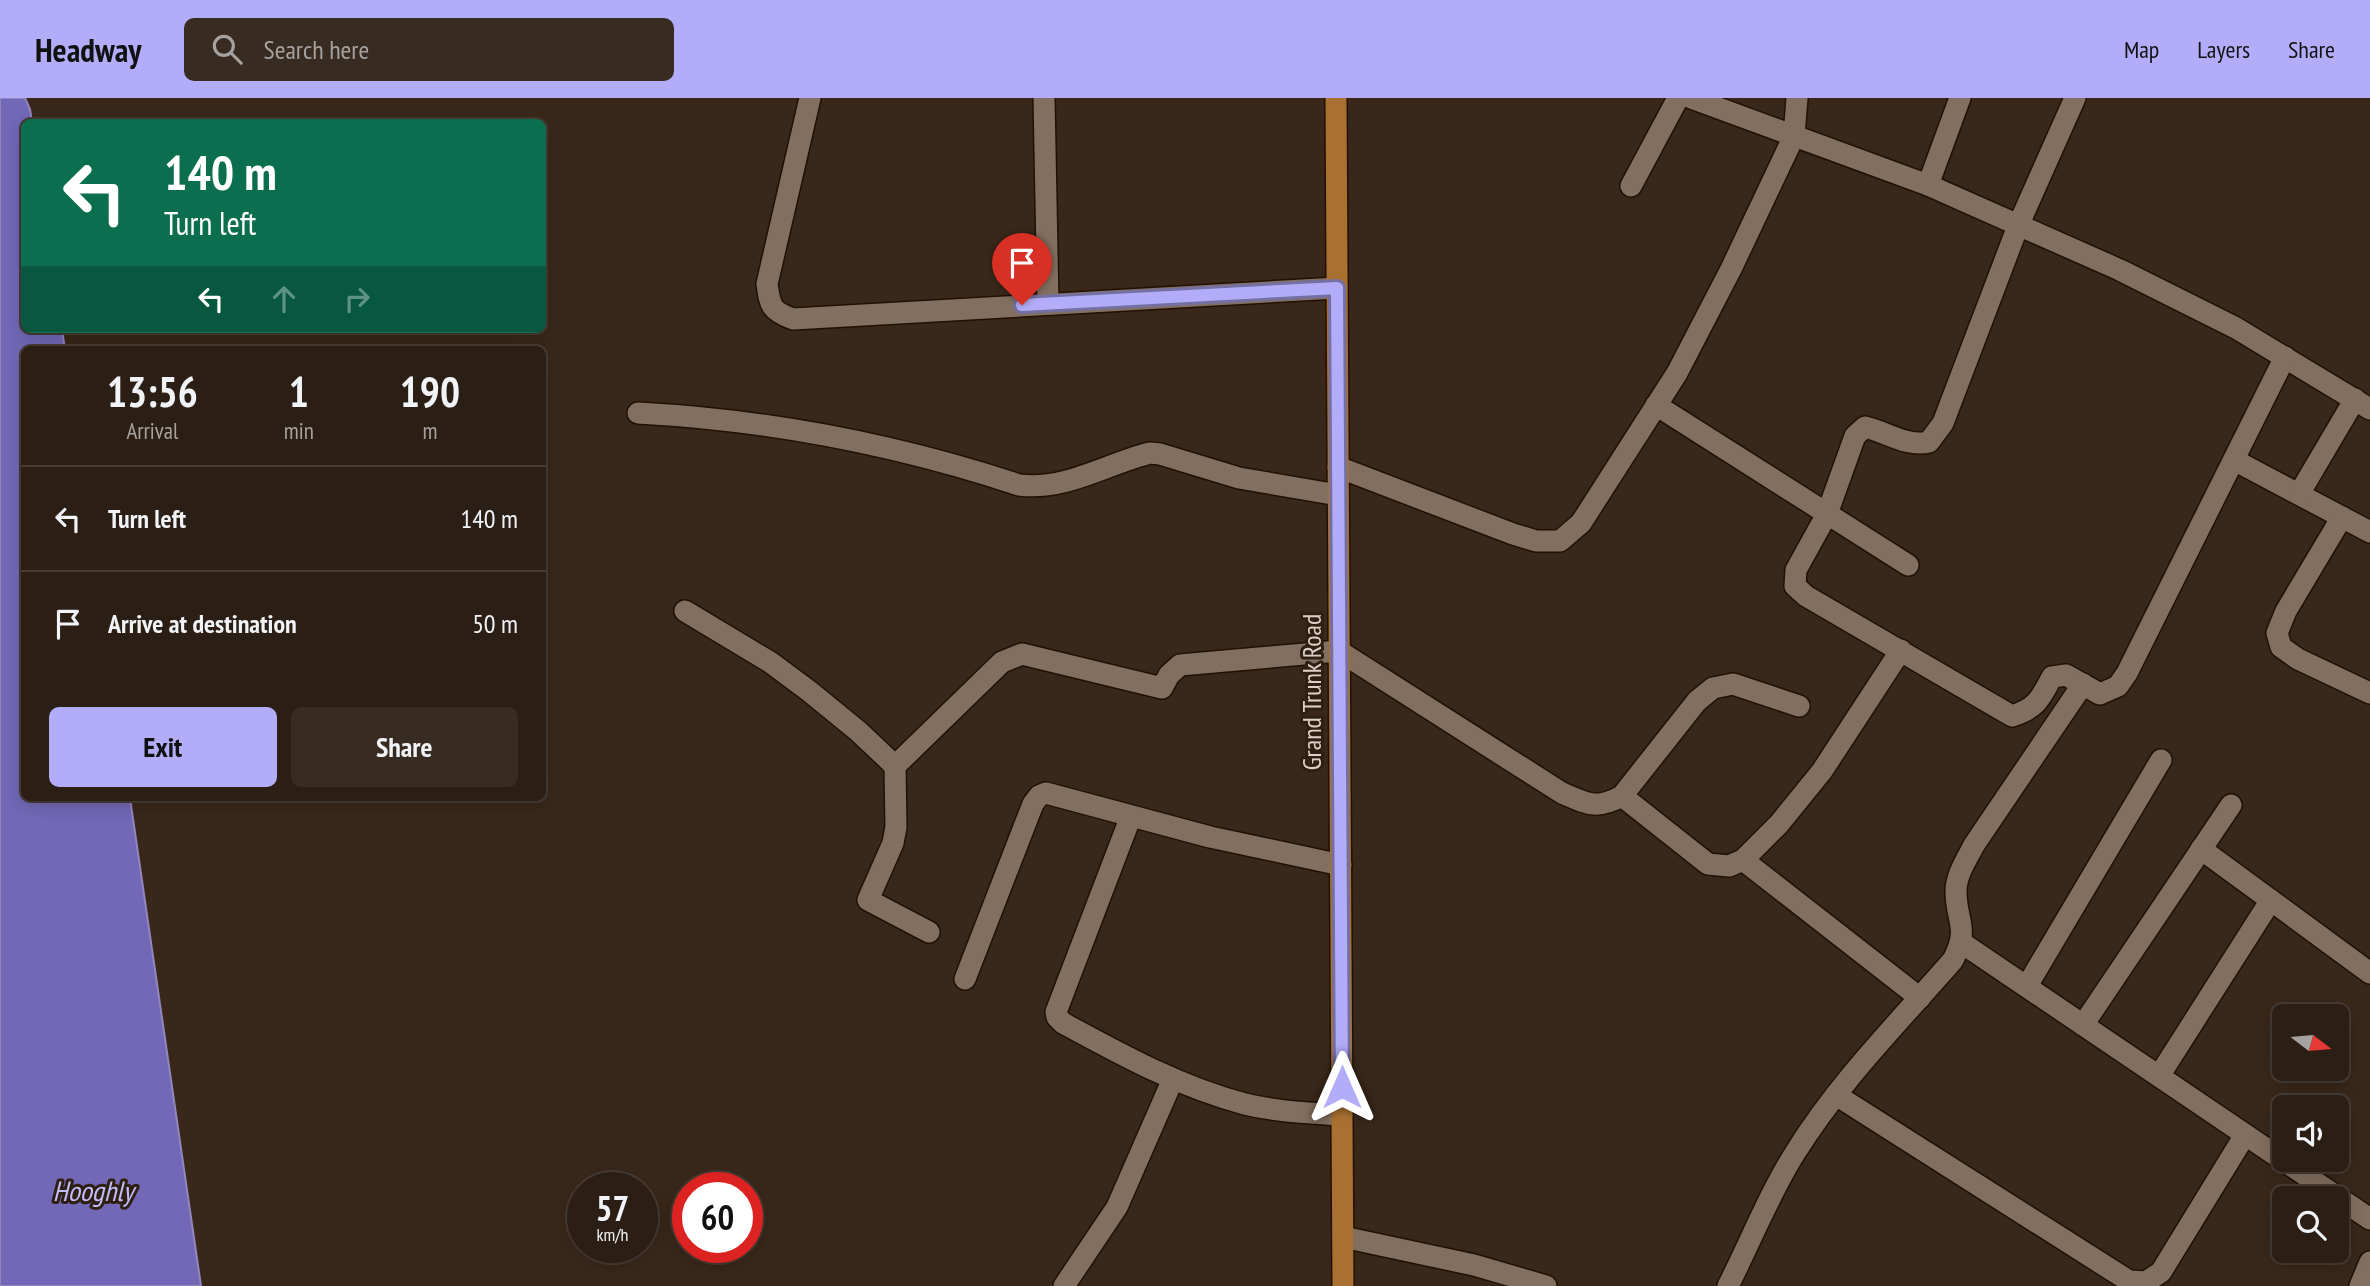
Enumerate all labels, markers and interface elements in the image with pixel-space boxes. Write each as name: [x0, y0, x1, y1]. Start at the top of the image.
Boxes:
search box: [184, 18, 674, 81]
text: Headway: [35, 28, 142, 71]
icon: search: [208, 30, 246, 68]
text: Search here: [264, 33, 369, 66]
text: Map: [2124, 34, 2159, 65]
text: Layers: [2197, 34, 2250, 65]
text: Share: [2288, 34, 2335, 65]
text: 140 m: [164, 140, 277, 204]
icon: left: [49, 147, 140, 238]
text: Turn left: [164, 202, 256, 244]
pin: [992, 233, 1052, 305]
icon: arrive: [1003, 244, 1041, 282]
icon: left: [192, 280, 230, 318]
icon: ahead: [265, 280, 303, 318]
icon: right: [338, 280, 376, 318]
text: 13:56: [107, 364, 198, 419]
text: 1: [289, 364, 309, 419]
text: 190: [400, 364, 460, 419]
text: Arrival: [126, 416, 178, 445]
text: min: [284, 416, 314, 445]
text: m: [422, 416, 437, 445]
icon: left: [49, 500, 87, 538]
text: Turn left: [108, 502, 186, 535]
text: 140 m: [460, 502, 518, 535]
icon: arrive: [49, 605, 87, 643]
text: Arrive at destination: [108, 607, 297, 640]
text: 50 m: [472, 607, 518, 640]
street label: Grand Trunk Road: [1295, 614, 1328, 770]
button: Exit: [49, 707, 277, 787]
button: Share: [291, 707, 518, 787]
north arrow: [2272, 1004, 2348, 1082]
map controls: [2272, 1004, 2349, 1263]
position arrow: [1305, 1050, 1379, 1124]
button: sound: [2272, 1095, 2349, 1172]
water label: Hooghly: [53, 1172, 137, 1209]
speed limit sign: 60: [672, 1172, 763, 1263]
text: 57: [596, 1185, 629, 1231]
button: search: [2272, 1186, 2349, 1263]
text: km/h: [597, 1223, 628, 1246]

